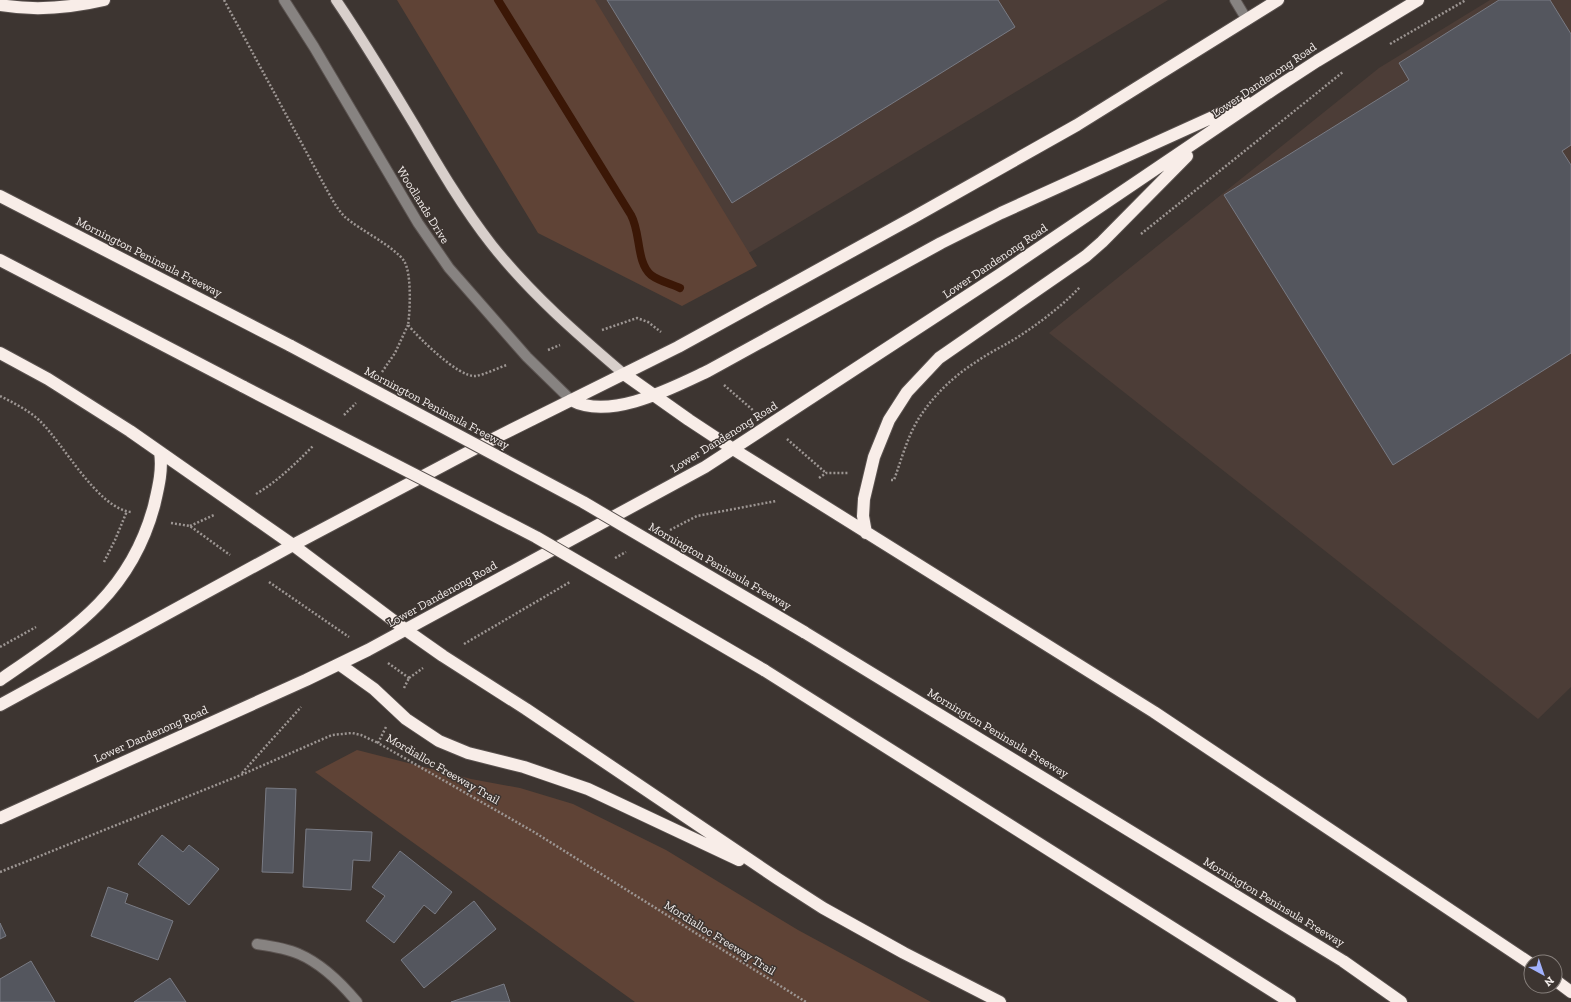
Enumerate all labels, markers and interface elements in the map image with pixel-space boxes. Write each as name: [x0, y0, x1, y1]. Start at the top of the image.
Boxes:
street label: Lower Dandenong Road: [1209, 40, 1319, 120]
street label: Woodlands Drive: [394, 164, 453, 246]
street label: Mornington Peninsula Freeway: [74, 214, 225, 300]
street label: Lower Dandenong Road: [940, 221, 1050, 301]
street label: Mornington Peninsula Freeway: [362, 364, 513, 453]
street label: Lower Dandenong Road: [668, 398, 780, 476]
street label: Mornington Peninsula Freeway: [646, 519, 795, 613]
street label: Lower Dandenong Road: [385, 558, 500, 630]
street label: Mornington Peninsula Freeway: [925, 685, 1072, 781]
street label: Lower Dandenong Road: [92, 702, 210, 765]
street label: Mordialloc Freeway Trail: [384, 731, 502, 807]
street label: Mornington Peninsula Freeway: [1201, 854, 1348, 950]
street label: Mordialloc Freeway Trail: [662, 898, 778, 978]
north arrow: [1523, 954, 1563, 994]
text: N: [1541, 974, 1556, 989]

